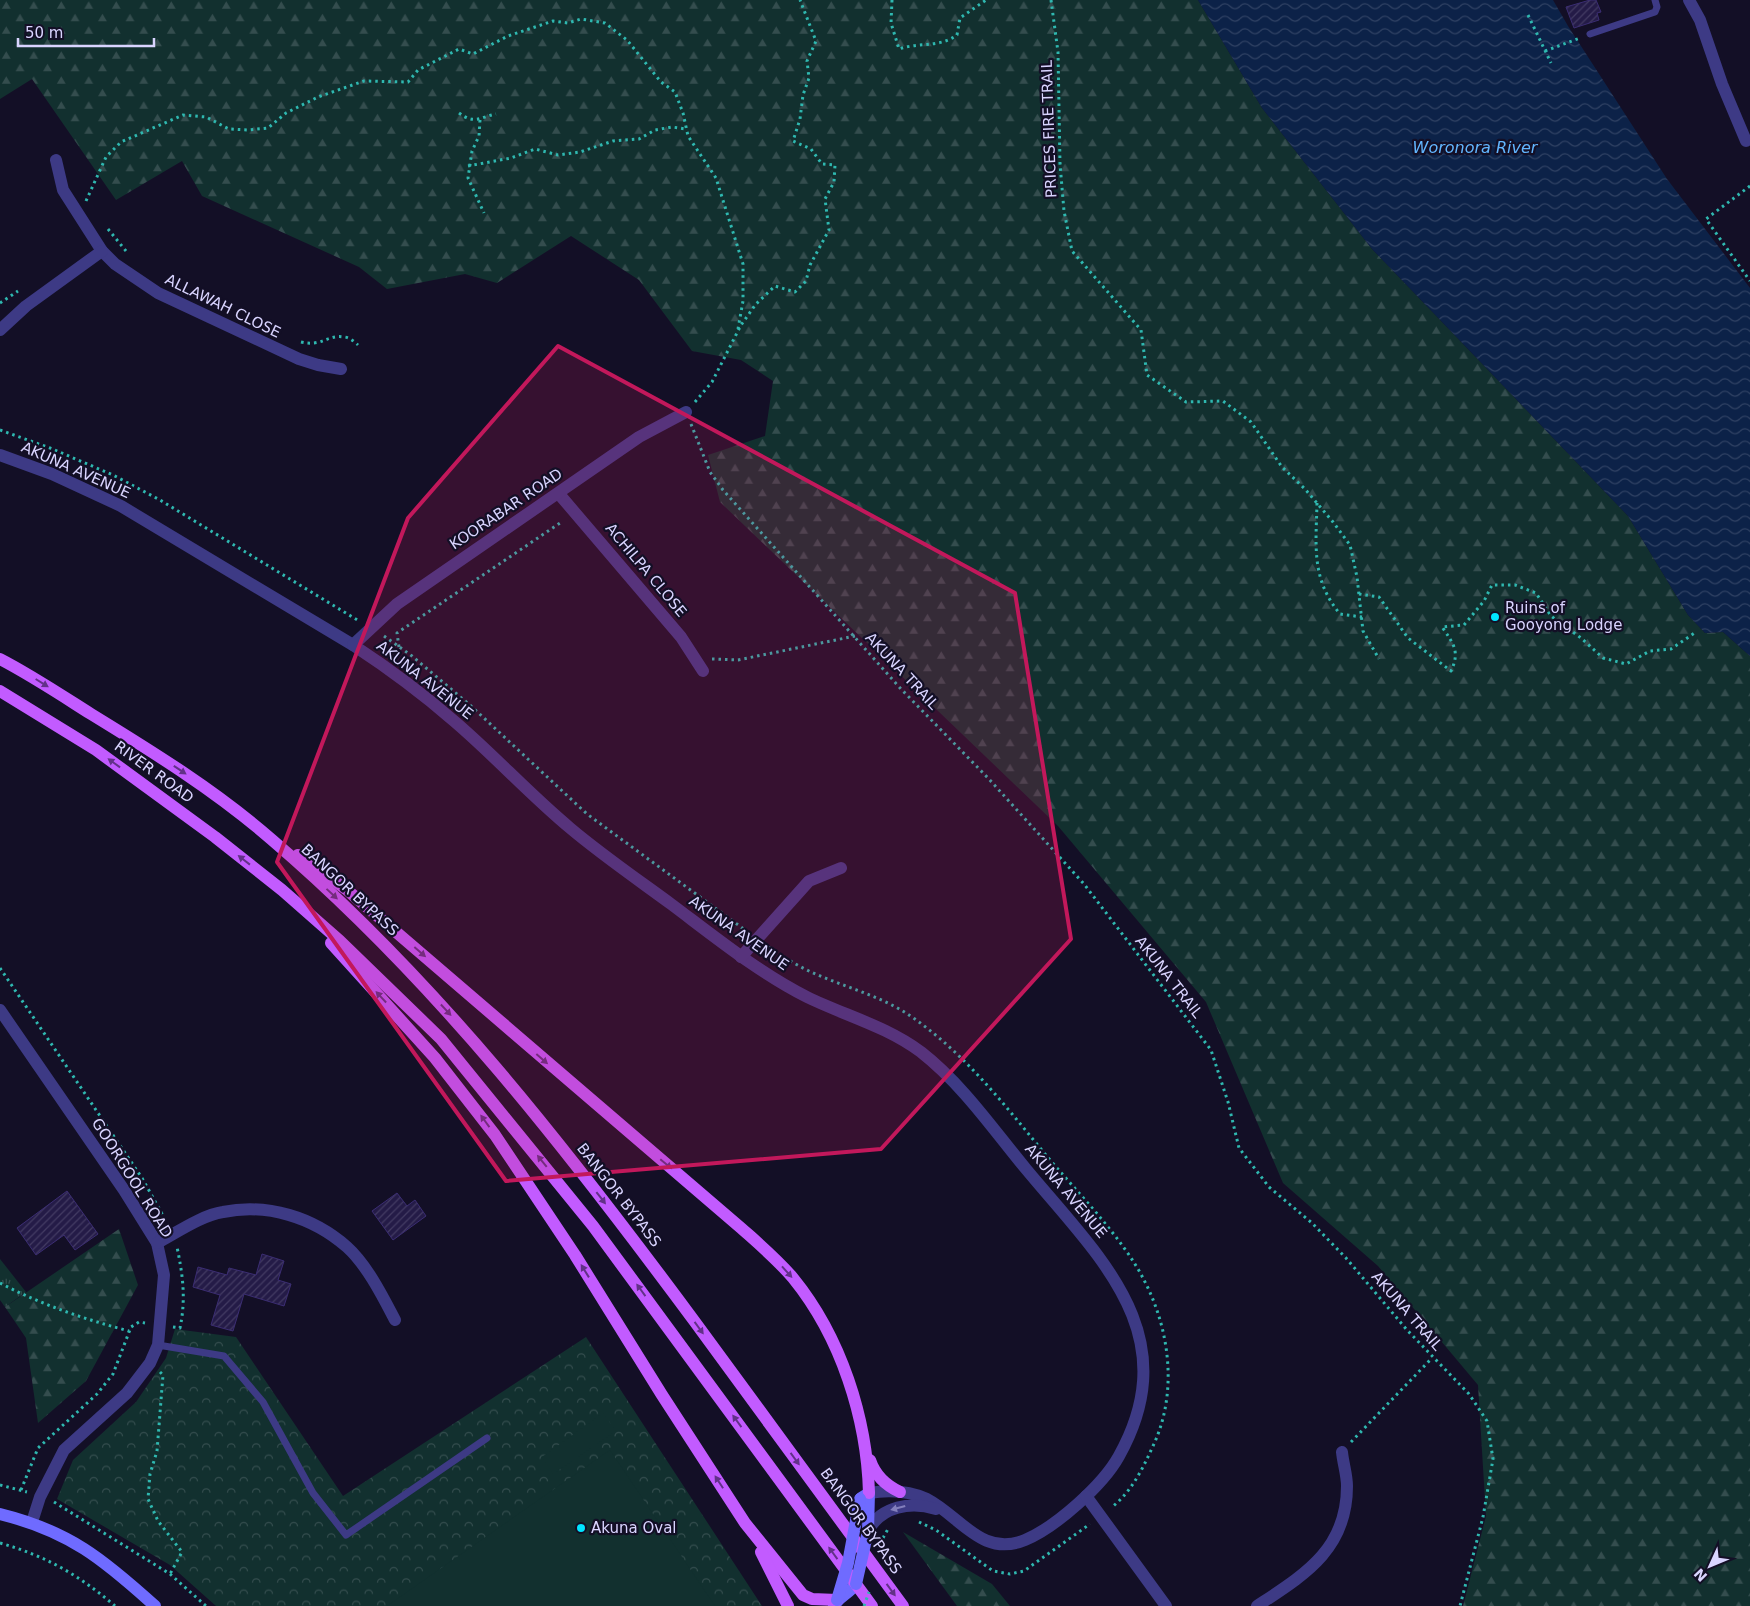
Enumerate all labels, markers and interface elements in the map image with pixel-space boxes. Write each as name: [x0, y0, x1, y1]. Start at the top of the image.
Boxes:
scale bar: [18, 15, 154, 47]
text: 50 m: [25, 24, 63, 42]
street label: PRICES FIRE TRAIL: [1038, 59, 1060, 198]
water label: Woronora River: [1413, 138, 1539, 157]
street label: ALLAWAH CLOSE: [162, 270, 284, 342]
street label: AKUNA AVENUE: [19, 438, 133, 502]
street label: KOORABAR ROAD: [446, 465, 566, 553]
street label: ACHILPA CLOSE: [602, 519, 690, 621]
place label: Ruins of Gooyong Lodge: [1505, 599, 1622, 634]
marker: Ruins of Gooyong Lodge: [1489, 611, 1501, 623]
street label: AKUNA TRAIL: [862, 629, 943, 714]
street label: AKUNA AVENUE: [373, 637, 477, 723]
one-way arrow: [36, 679, 49, 688]
street label: RIVER ROAD: [111, 737, 197, 807]
one-way arrow: [107, 758, 120, 768]
one-way arrow: [173, 765, 186, 775]
street label: BANGOR BYPASS: [298, 840, 402, 940]
one-way arrow: [237, 855, 251, 865]
one-way arrow: [326, 888, 338, 900]
street label: AKUNA AVENUE: [686, 892, 792, 974]
street label: AKUNA TRAIL: [1131, 932, 1207, 1022]
one-way arrow: [413, 947, 426, 958]
one-way arrow: [375, 991, 387, 1003]
one-way arrow: [440, 1003, 452, 1015]
one-way arrow: [536, 1053, 549, 1064]
one-way arrow: [480, 1114, 490, 1128]
street label: GOORGOOL ROAD: [88, 1115, 176, 1241]
street label: BANGOR BYPASS: [573, 1140, 665, 1250]
street label: AKUNA AVENUE: [1021, 1140, 1111, 1242]
one-way arrow: [537, 1155, 548, 1168]
one-way arrow: [659, 1159, 672, 1170]
one-way arrow: [595, 1191, 606, 1204]
one-way arrow: [580, 1264, 590, 1277]
one-way arrow: [781, 1266, 793, 1278]
street label: AKUNA TRAIL: [1368, 1268, 1447, 1355]
one-way arrow: [636, 1283, 646, 1297]
one-way arrow: [694, 1321, 704, 1335]
one-way arrow: [732, 1414, 742, 1428]
one-way arrow: [790, 1452, 800, 1466]
street label: BANGOR BYPASS: [817, 1465, 905, 1577]
one-way arrow: [714, 1475, 723, 1489]
one-way arrow: [890, 1505, 905, 1513]
place label: Akuna Oval: [591, 1519, 677, 1537]
marker: Akuna Oval: [575, 1522, 587, 1534]
north arrow: [1685, 1541, 1735, 1591]
one-way arrow: [828, 1546, 838, 1559]
text: N: [1691, 1565, 1710, 1585]
one-way arrow: [886, 1583, 896, 1597]

